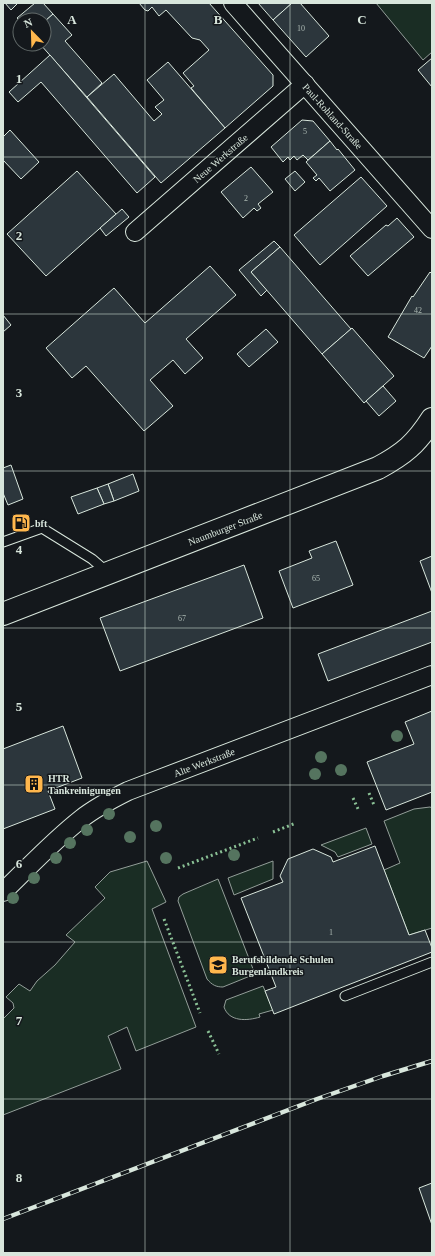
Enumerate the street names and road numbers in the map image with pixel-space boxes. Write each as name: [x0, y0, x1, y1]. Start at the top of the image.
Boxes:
street label: Paul-Rohland-Straße: [300, 81, 365, 152]
street label: Neue Werkstraße: [191, 131, 250, 185]
street label: Naumburger Straße: [187, 509, 264, 548]
street label: Alte Werkstraße: [172, 746, 237, 779]

